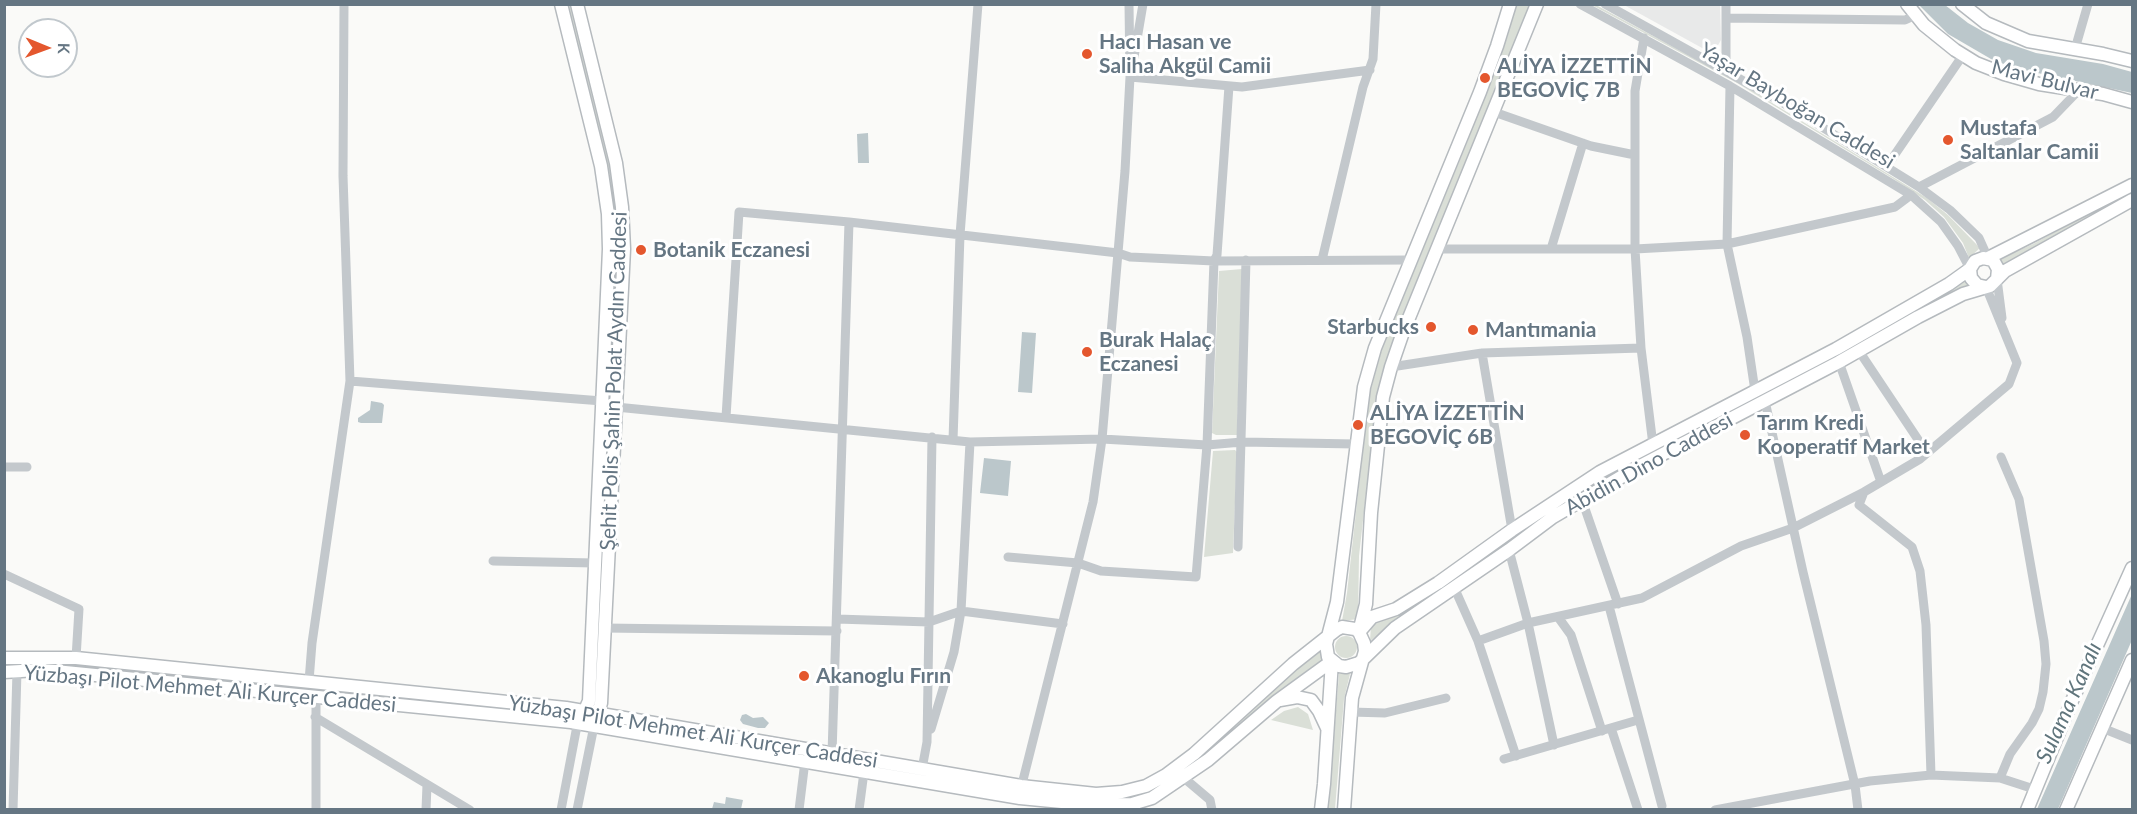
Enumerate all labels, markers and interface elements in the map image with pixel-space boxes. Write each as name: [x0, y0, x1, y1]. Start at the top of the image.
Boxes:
north arrow: [18, 18, 78, 78]
place label: Hacı Hasan ve Saliha Akgül Camii: [1099, 29, 1271, 79]
street label: Yaşar Bayboğan Caddesi: [1695, 38, 1899, 174]
text: K: [55, 43, 74, 54]
marker: Hacı Hasan ve Saliha Akgül Camii: [1080, 47, 1094, 61]
place label: ALİYA İZZETTİN BEGOVİÇ 7B: [1497, 53, 1652, 103]
street label: Mavi Bulvar: [1989, 55, 2101, 105]
marker: ALİYA İZZETTİN BEGOVİÇ 7B: [1478, 71, 1492, 85]
place label: Mustafa Saltanlar Camii: [1960, 115, 2099, 165]
marker: Mustafa Saltanlar Camii: [1941, 133, 1955, 147]
street label: Şehit Polis Şahin Polat Aydın Caddesi: [595, 211, 633, 551]
place label: Botanik Eczanesi: [653, 237, 810, 263]
marker: Botanik Eczanesi: [634, 243, 648, 257]
place label: Starbucks: [1327, 314, 1419, 340]
place label: Mantımania: [1485, 317, 1597, 343]
marker: Starbucks: [1424, 320, 1438, 334]
marker: Mantımania: [1466, 323, 1480, 337]
place label: Burak Halaç Eczanesi: [1099, 327, 1212, 377]
marker: Burak Halaç Eczanesi: [1080, 345, 1094, 359]
place label: ALİYA İZZETTİN BEGOVİÇ 6B: [1370, 400, 1525, 450]
street label: Abidin Dino Caddesi: [1561, 407, 1737, 521]
place label: Tarım Kredi Kooperatif Market: [1757, 410, 1930, 460]
marker: ALİYA İZZETTİN BEGOVİÇ 6B: [1351, 418, 1365, 432]
marker: Tarım Kredi Kooperatif Market: [1738, 428, 1752, 442]
water label: Sulama Kanalı: [2031, 638, 2107, 768]
street label: Yüzbaşı Pilot Mehmet Ali Kurçer Caddesi: [23, 660, 397, 718]
place label: Akanoglu Fırın: [816, 663, 951, 689]
marker: Akanoglu Fırın: [797, 669, 811, 683]
street label: Yüzbaşı Pilot Mehmet Ali Kurçer Caddesi: [507, 690, 879, 774]

